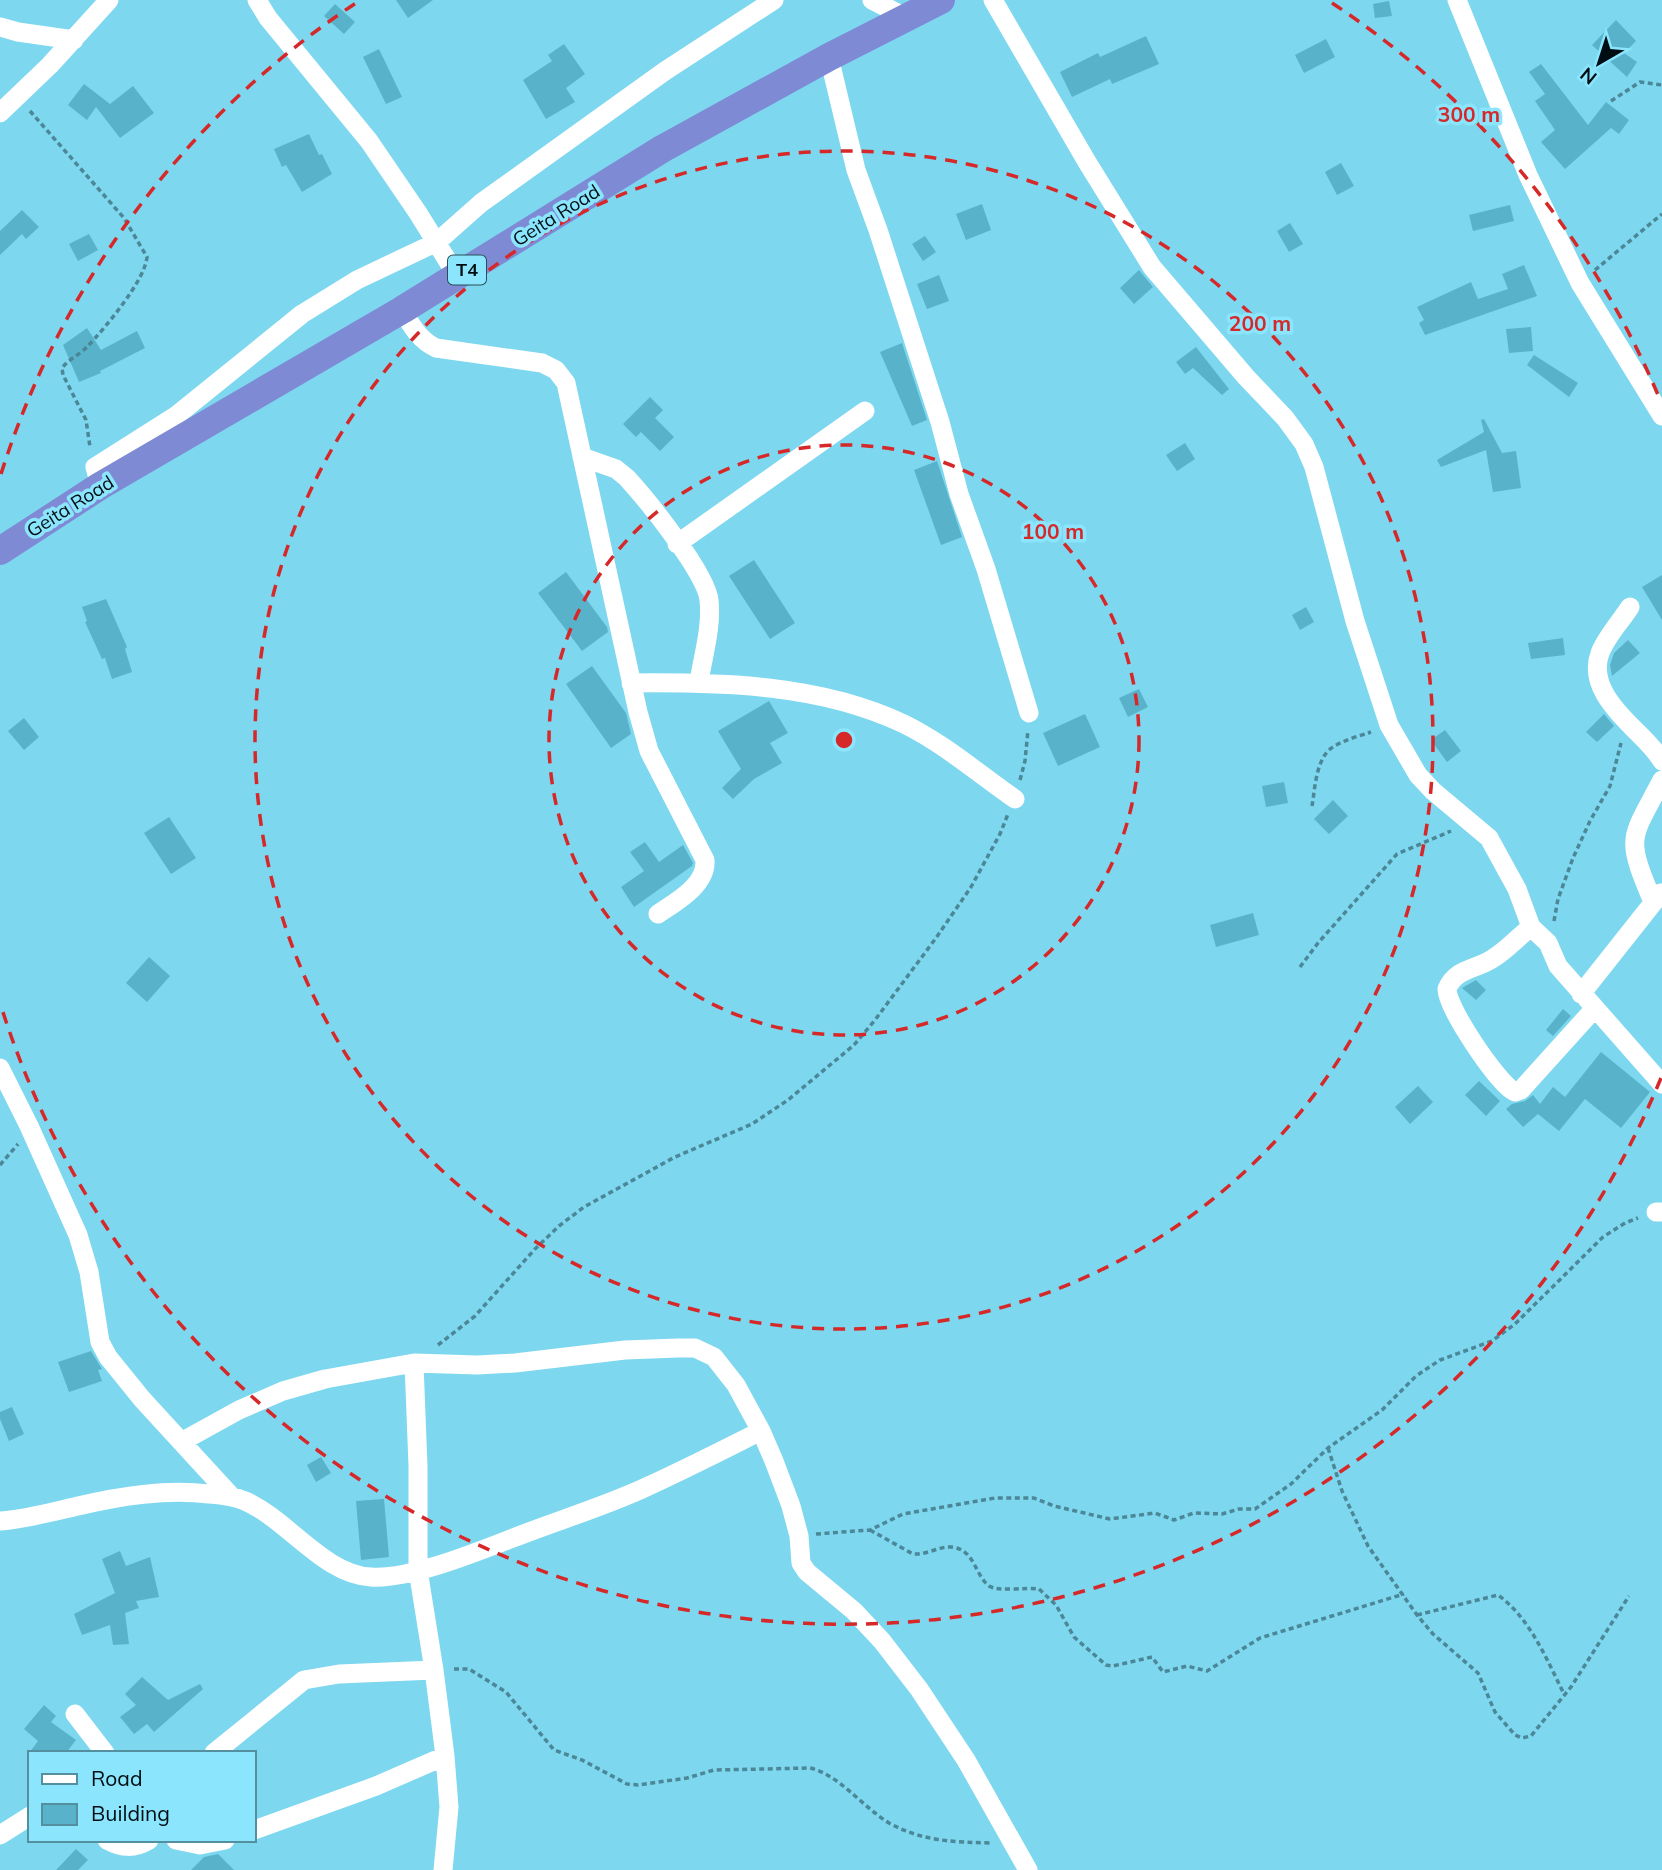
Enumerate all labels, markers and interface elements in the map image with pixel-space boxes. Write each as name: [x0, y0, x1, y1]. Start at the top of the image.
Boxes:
north arrow: [1564, 28, 1634, 98]
text: N: [1575, 62, 1601, 90]
text: 300 m: [1438, 101, 1500, 127]
street label: Geita Road: [508, 179, 604, 251]
road number: T4: [448, 256, 486, 284]
text: 200 m: [1229, 310, 1291, 336]
street label: Geita Road: [22, 470, 118, 542]
text: 100 m: [1022, 518, 1084, 544]
centre of rings: [832, 728, 856, 752]
legend: [28, 1751, 256, 1842]
text: Road: [91, 1765, 142, 1791]
text: Building: [91, 1800, 170, 1826]

